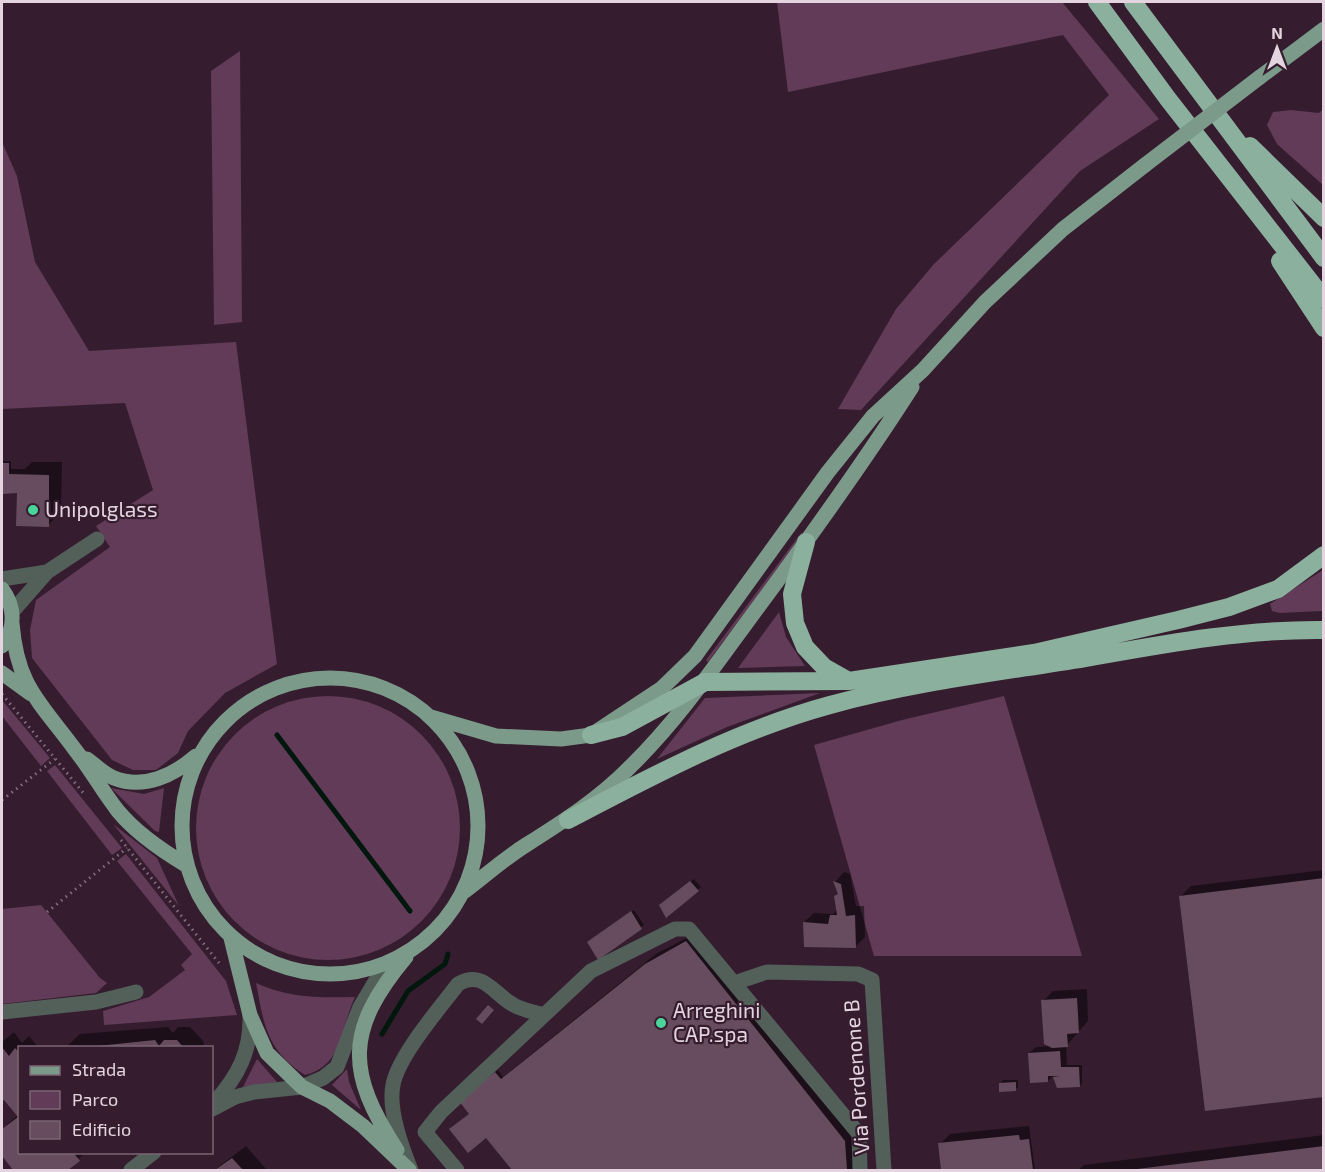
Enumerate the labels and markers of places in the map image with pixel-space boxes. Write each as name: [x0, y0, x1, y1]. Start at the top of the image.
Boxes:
place label: Unipolglass: [45, 496, 158, 521]
marker: Unipolglass: [26, 503, 40, 517]
place label: Arreghini CAP.spa: [673, 997, 760, 1046]
marker: Arreghini CAP.spa: [654, 1016, 668, 1030]

